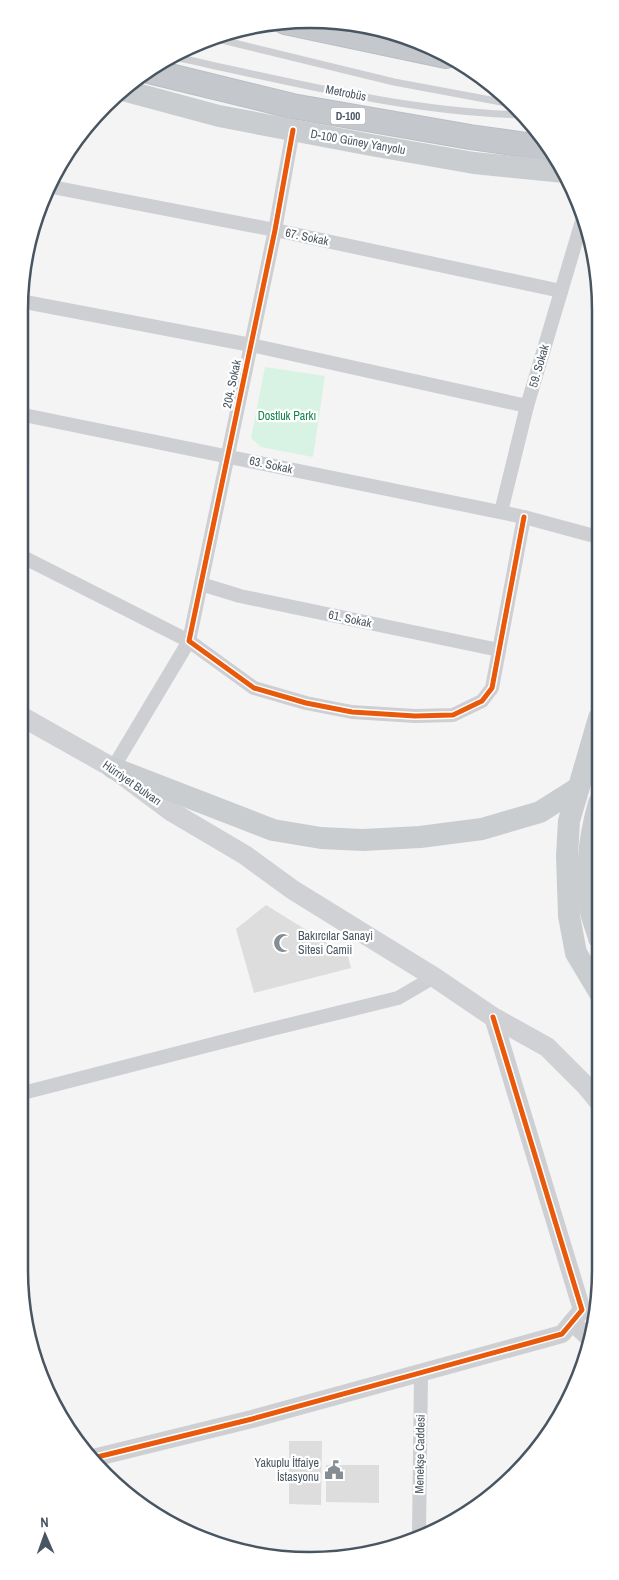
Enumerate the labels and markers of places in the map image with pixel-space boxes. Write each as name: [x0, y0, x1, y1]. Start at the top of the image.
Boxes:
place label: Bakırcılar Sanayi Sitesi Camii: [298, 928, 373, 958]
mosque icon: Bakırcılar Sanayi Sitesi Camii: [272, 932, 294, 954]
place label: Yakuplu İtfaiye İstasyonu: [255, 1455, 319, 1485]
public building icon: Yakuplu İtfaiye İstasyonu: [323, 1459, 345, 1481]

